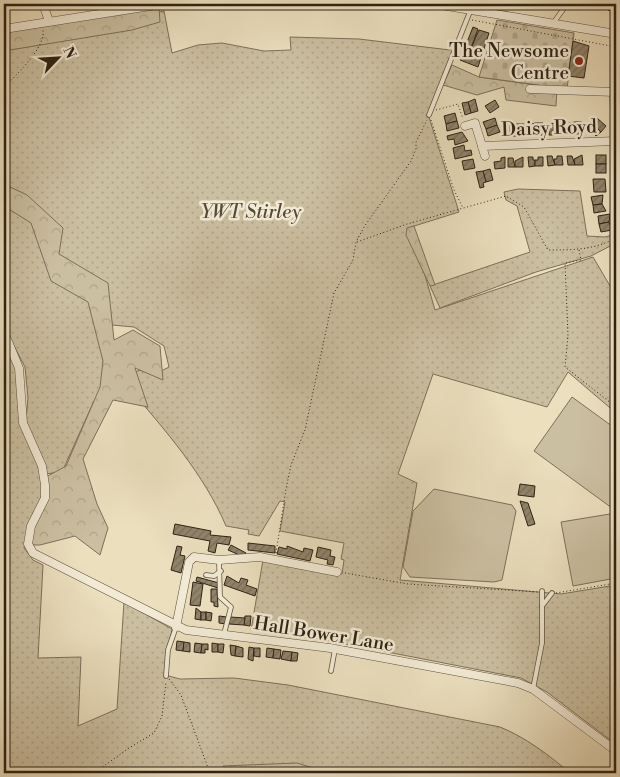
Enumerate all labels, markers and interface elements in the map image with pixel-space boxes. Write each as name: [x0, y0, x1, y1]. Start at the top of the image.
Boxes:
north arrow: [32, 32, 82, 82]
place label: The Newsome Centre: [449, 39, 569, 85]
text: N: [58, 44, 79, 62]
marker: The Newsome Centre: [573, 55, 585, 67]
street label: Daisy Royd: [501, 114, 597, 142]
park label: YWT Stirley: [201, 200, 302, 224]
street label: Hall Bower Lane: [252, 611, 396, 657]

